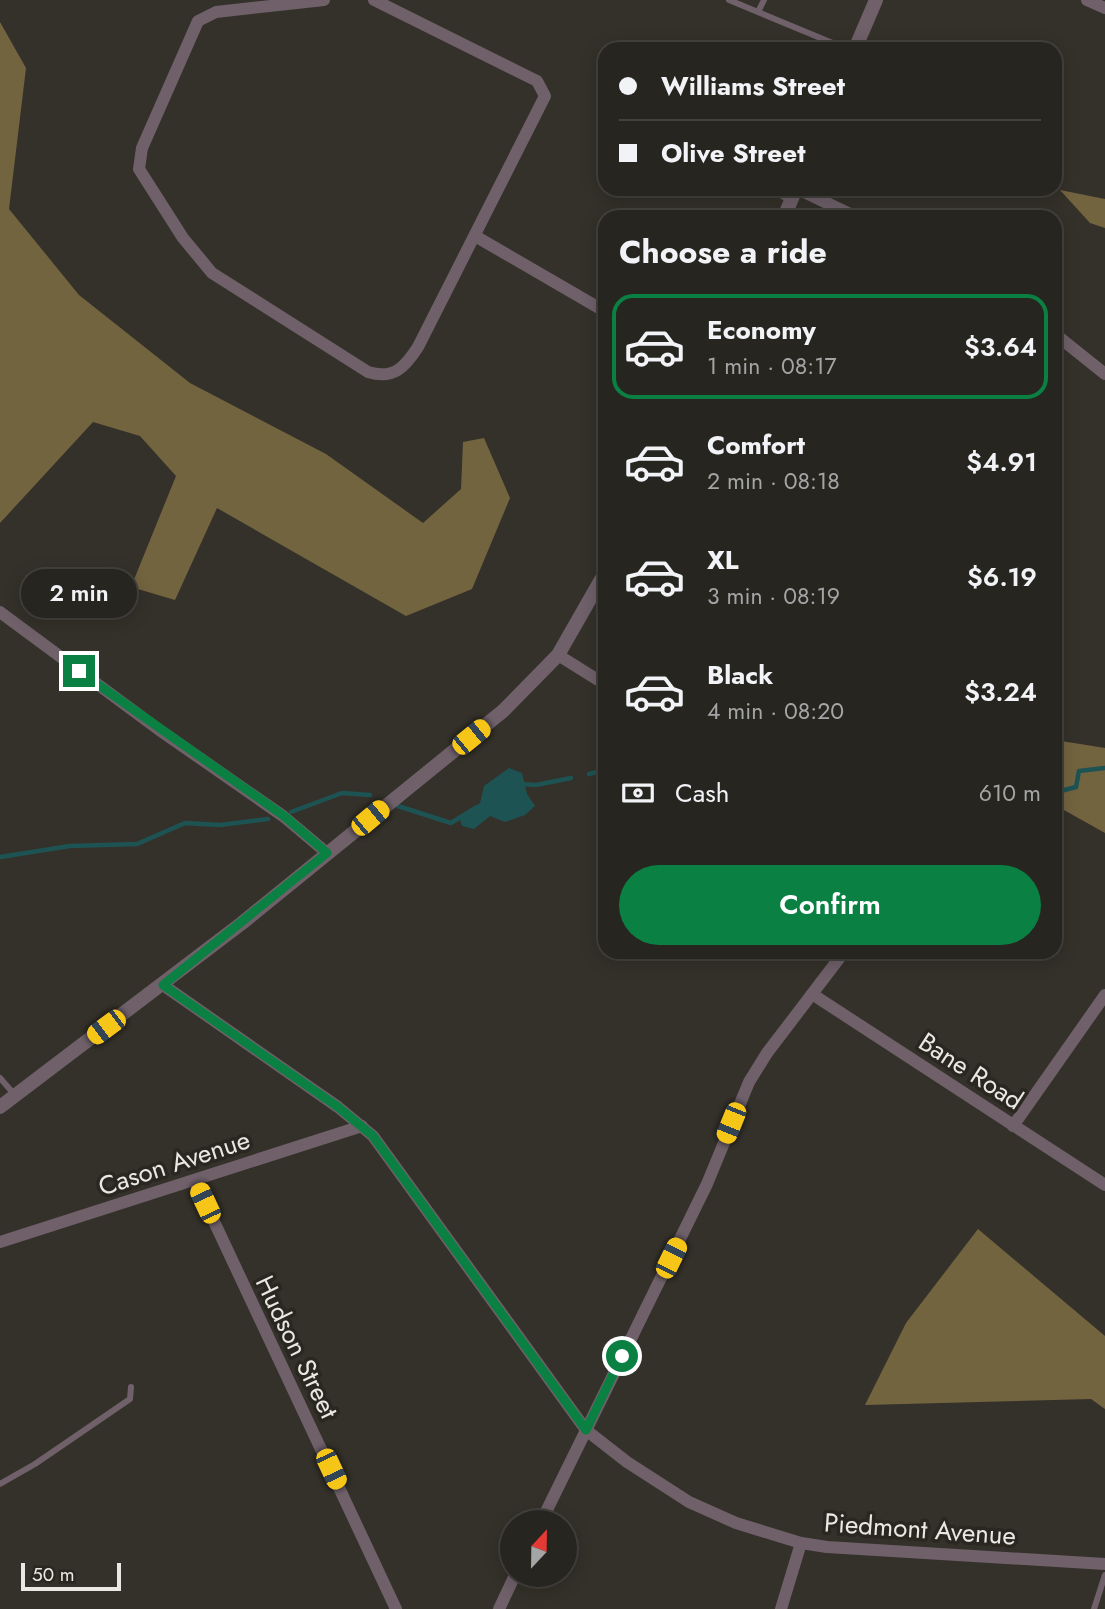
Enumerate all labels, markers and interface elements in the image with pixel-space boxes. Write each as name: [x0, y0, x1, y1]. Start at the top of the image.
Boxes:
text: Williams Street: [661, 67, 845, 105]
text: Olive Street: [661, 134, 805, 172]
text: Choose a ride: [619, 229, 827, 275]
text: Economy: [707, 311, 816, 349]
icon: car: [623, 315, 686, 378]
text: $3.64: [964, 328, 1037, 366]
text: 1 min · 08:17: [707, 349, 837, 383]
text: Comfort: [707, 426, 805, 464]
icon: car: [623, 430, 686, 493]
text: $4.91: [966, 443, 1037, 481]
text: 2 min · 08:18: [707, 464, 840, 498]
text: XL: [707, 541, 739, 579]
icon: car: [623, 545, 686, 608]
text: $6.19: [967, 558, 1037, 596]
callout: 2 min: [21, 570, 137, 618]
text: 2 min: [49, 576, 109, 610]
text: 3 min · 08:19: [707, 579, 840, 613]
route end: [63, 655, 95, 687]
text: Black: [707, 656, 773, 694]
icon: car: [623, 660, 686, 723]
text: $3.24: [964, 673, 1037, 711]
text: 4 min · 08:20: [707, 694, 844, 728]
car: [449, 716, 494, 758]
icon: cash: [619, 774, 657, 812]
text: Cash: [675, 774, 729, 812]
text: 610 m: [979, 776, 1041, 810]
car: [348, 796, 393, 840]
button: Confirm: [619, 865, 1041, 945]
car: [83, 1006, 130, 1048]
street label: Bane Road: [911, 1023, 1031, 1119]
car: [714, 1100, 749, 1146]
street label: Cason Avenue: [93, 1121, 255, 1205]
car: [187, 1180, 224, 1226]
car: [653, 1235, 690, 1281]
street label: Hudson Street: [246, 1269, 348, 1426]
route start: [606, 1340, 638, 1372]
car: [313, 1446, 350, 1492]
street label: Piedmont Avenue: [823, 1503, 1017, 1555]
north arrow: [500, 1510, 578, 1587]
map controls: [500, 1510, 577, 1587]
scale bar: [21, 1560, 121, 1592]
text: 50 m: [32, 1561, 75, 1588]

